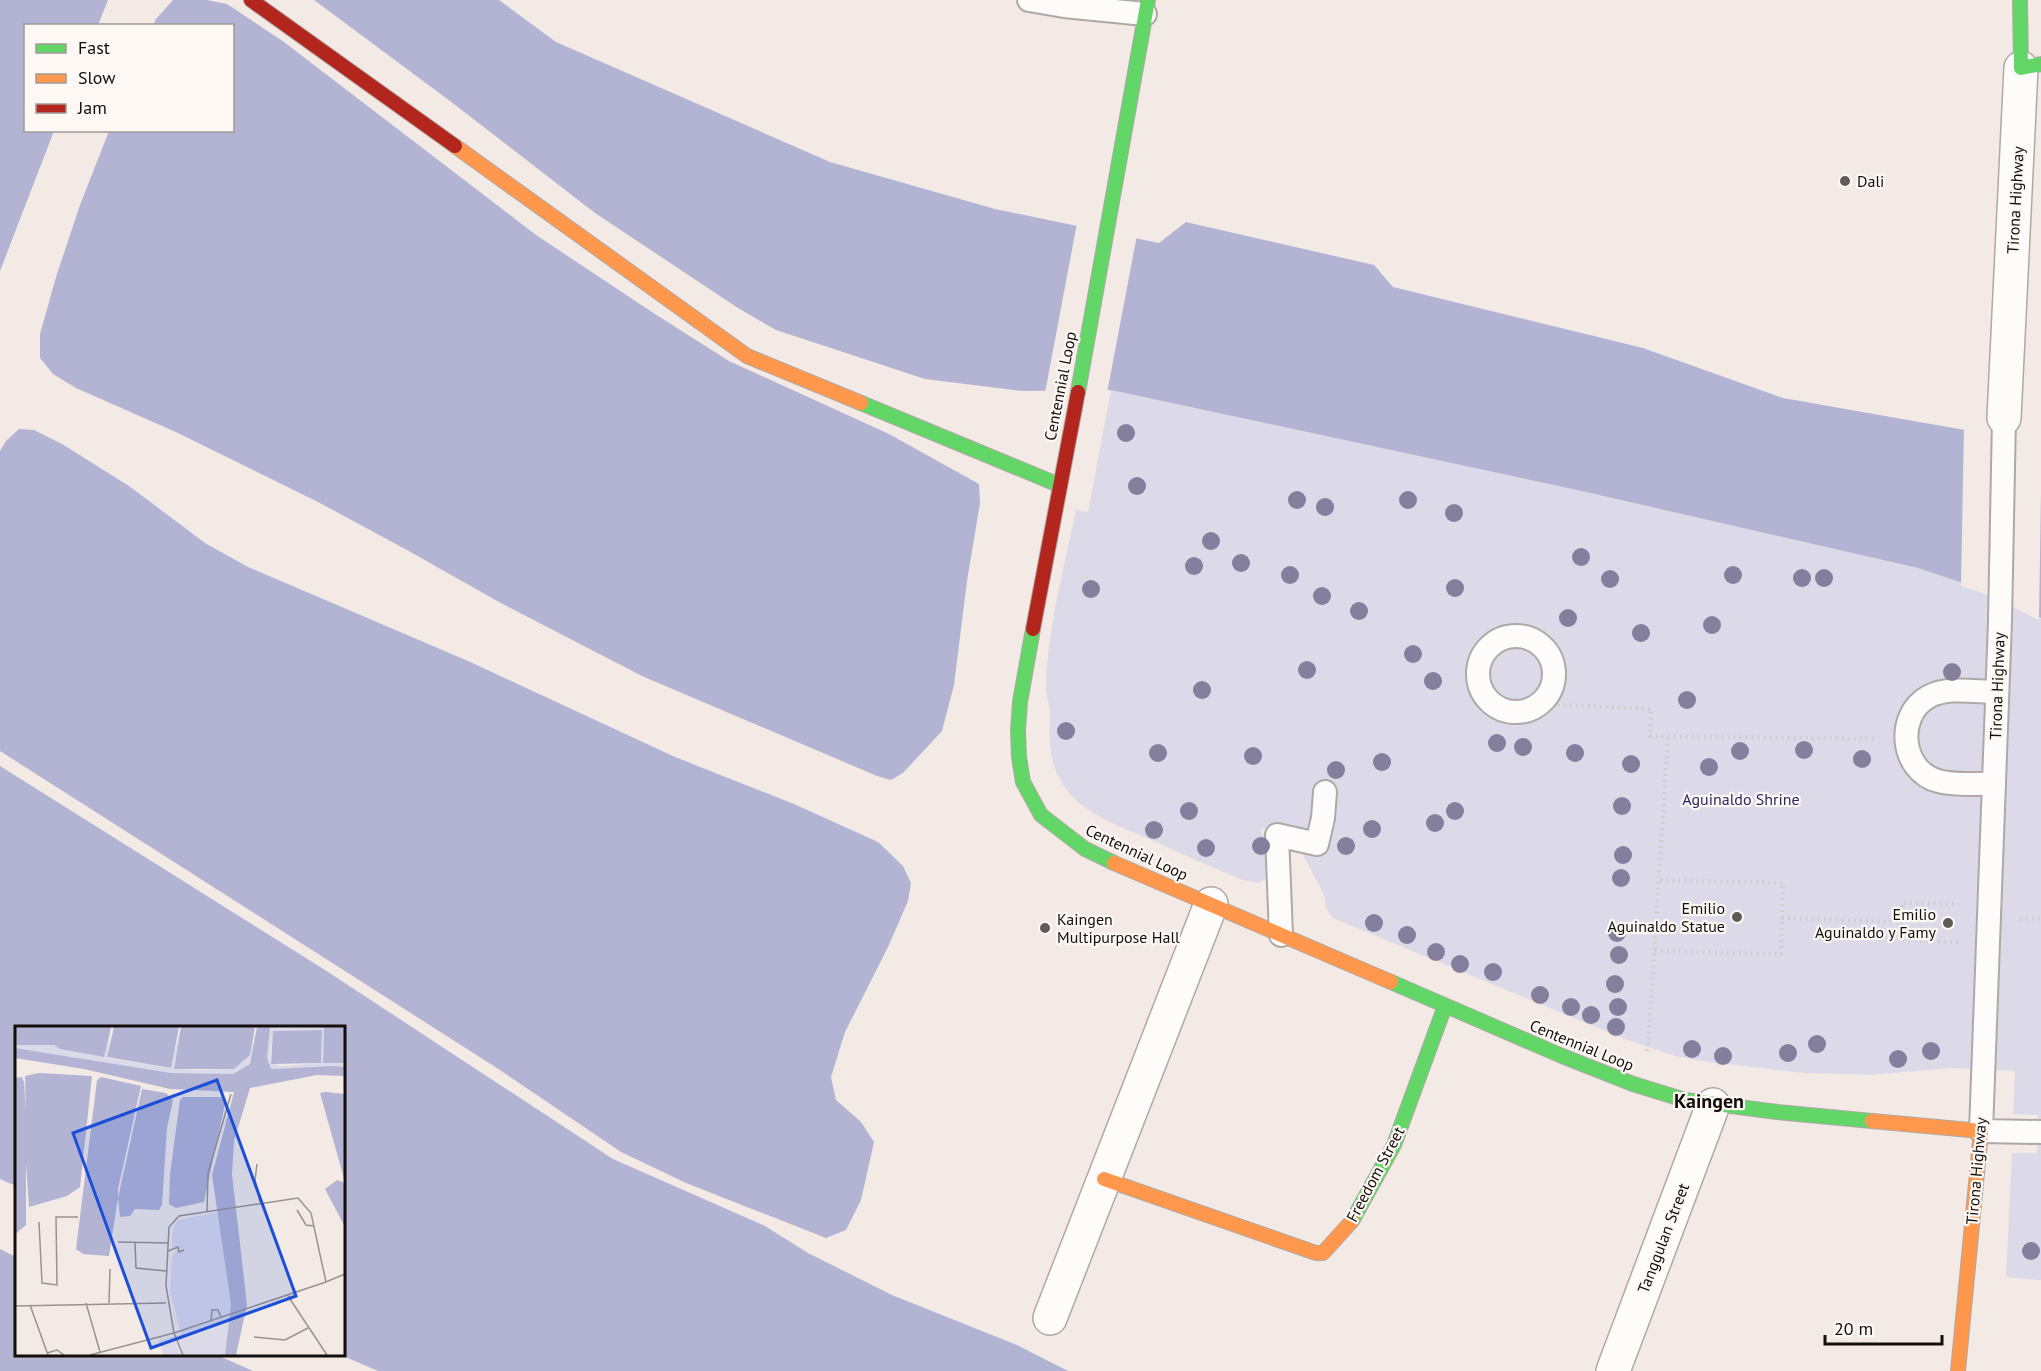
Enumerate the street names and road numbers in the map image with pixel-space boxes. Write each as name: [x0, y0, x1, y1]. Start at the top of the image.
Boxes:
street label: Tirona Highway: [2002, 145, 2028, 254]
street label: Centennial Loop: [1040, 330, 1080, 442]
street label: Tirona Highway: [1985, 631, 2009, 740]
street label: Centennial Loop: [1083, 820, 1191, 884]
street label: Centennial Loop: [1527, 1015, 1637, 1075]
street label: Tirona Highway: [1961, 1116, 1991, 1226]
street label: Freedom Street: [1341, 1122, 1409, 1225]
street label: Tanggulan Street: [1633, 1180, 1693, 1296]

